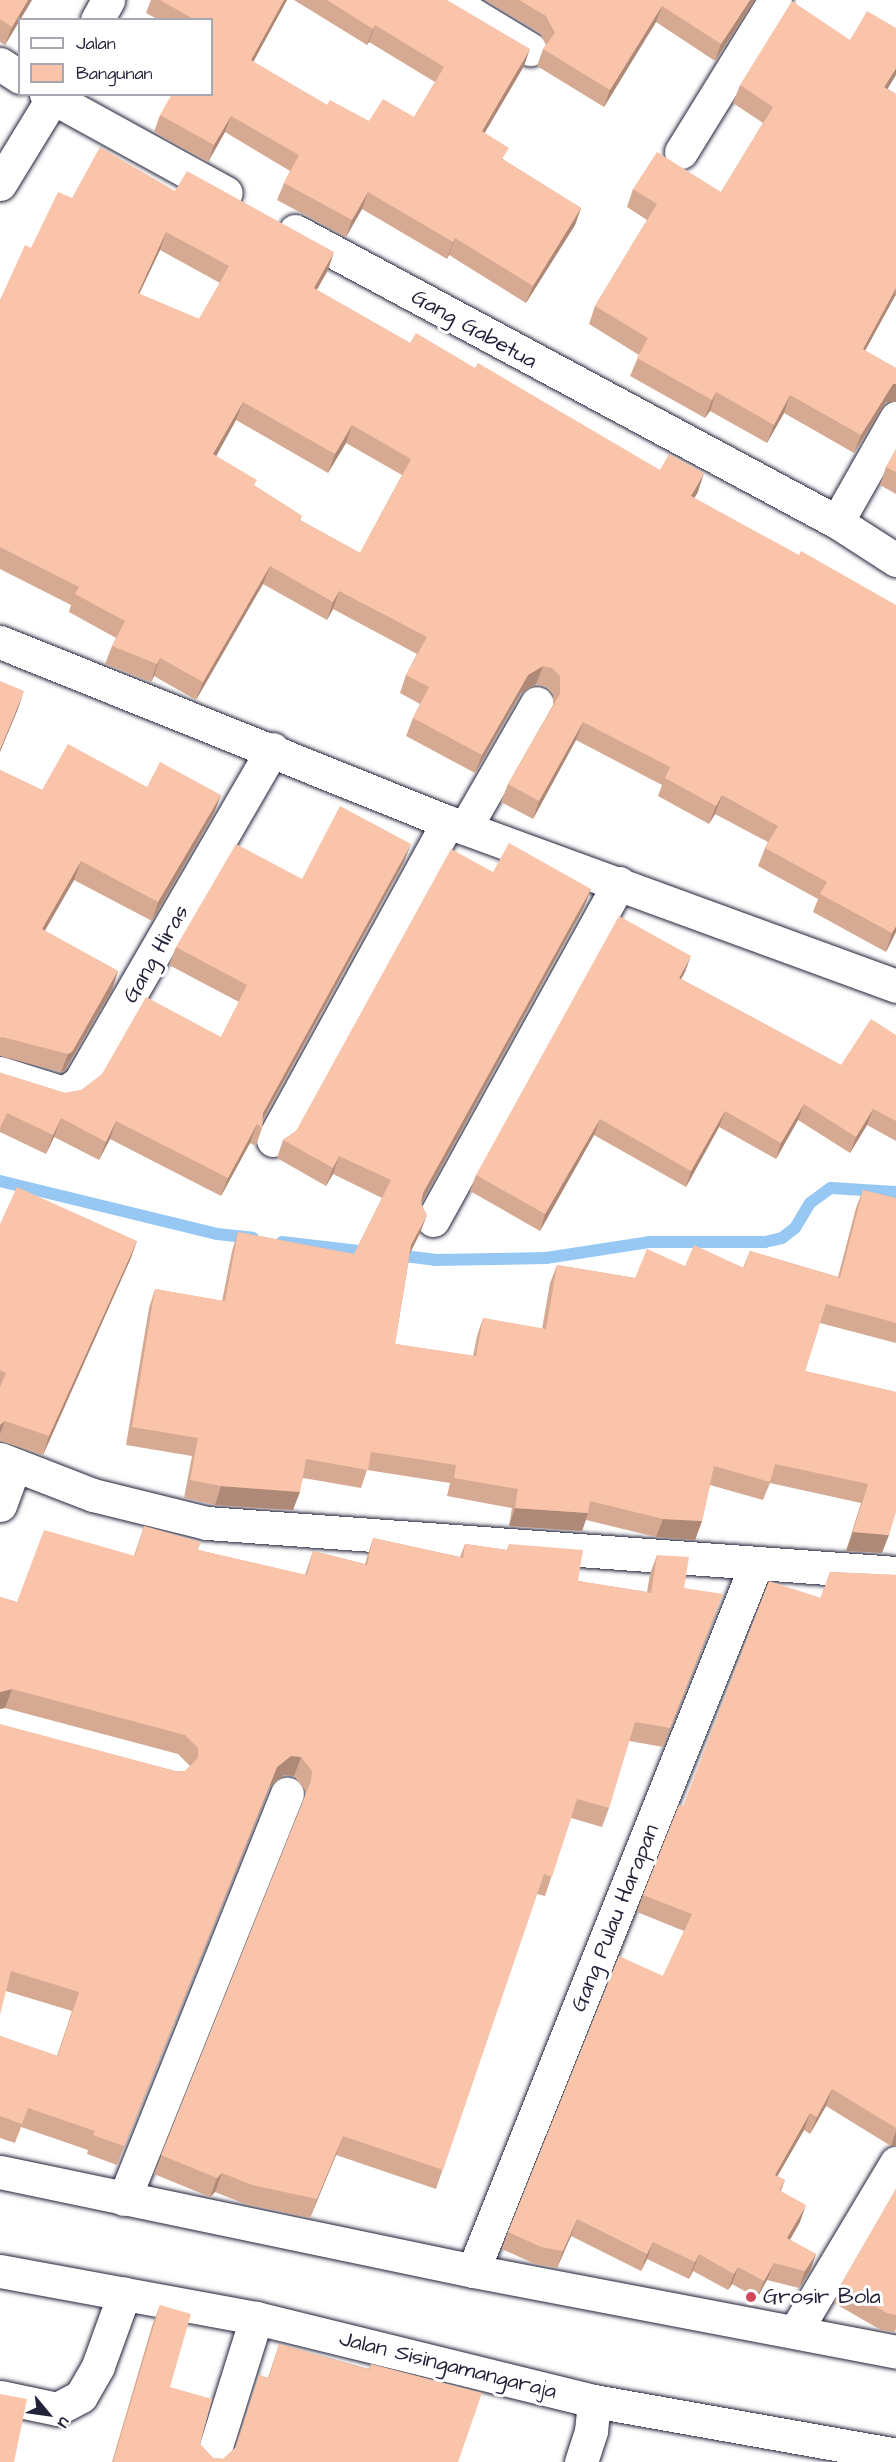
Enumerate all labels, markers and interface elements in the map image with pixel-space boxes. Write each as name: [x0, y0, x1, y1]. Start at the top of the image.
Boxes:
legend: [18, 18, 213, 96]
text: Jalan: [76, 31, 116, 56]
text: Bangunan: [76, 61, 153, 86]
street label: Gang Gabetua: [407, 284, 541, 374]
street label: Gang Hiras: [117, 900, 195, 1008]
street label: Gang Pulau Harapan: [565, 1820, 665, 2016]
place label: Grosir Bola: [763, 2284, 881, 2310]
marker: Grosir Bola: [744, 2290, 758, 2304]
street label: Jalan Sisingamangaraja: [337, 2325, 559, 2405]
north arrow: [18, 2384, 78, 2444]
text: U: [52, 2413, 76, 2432]

